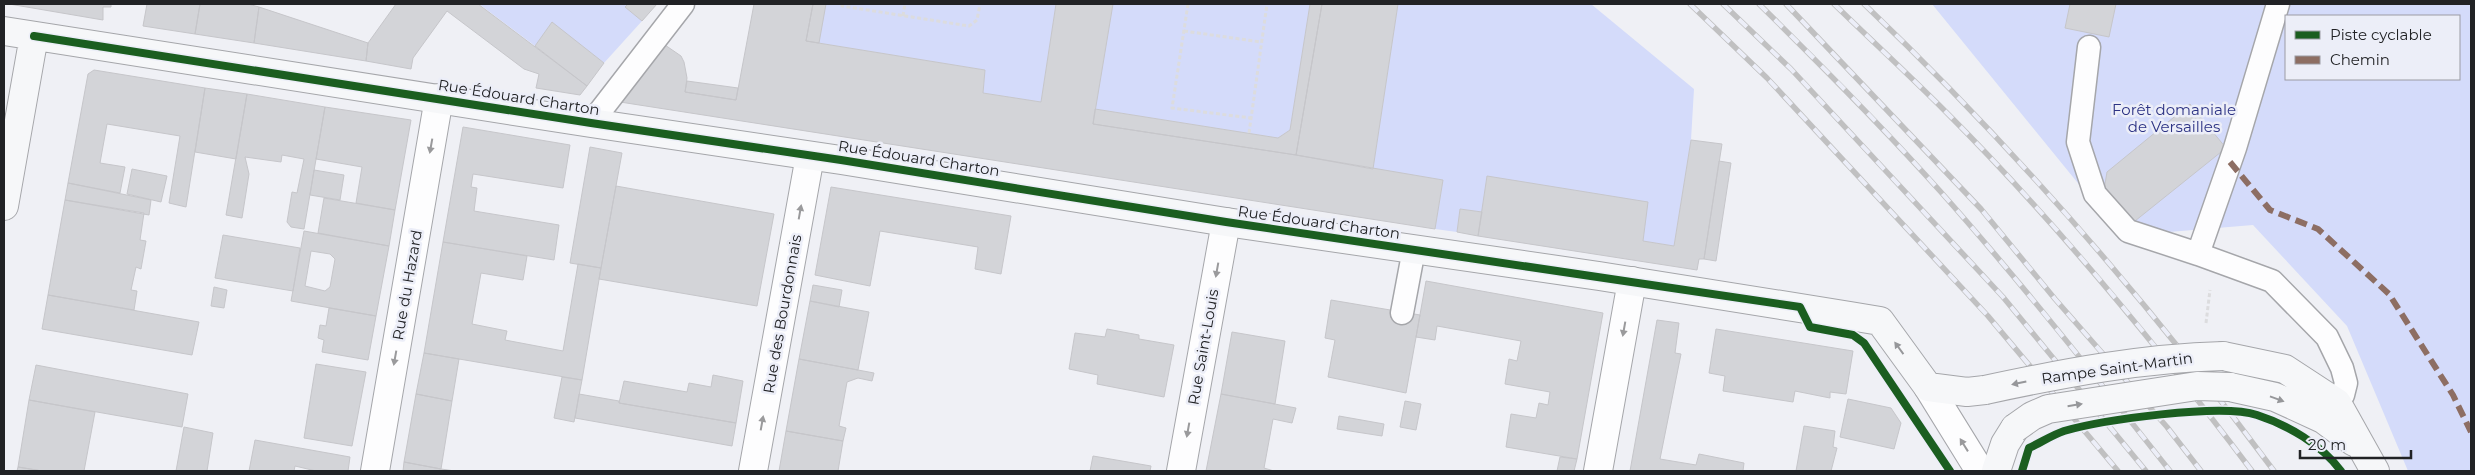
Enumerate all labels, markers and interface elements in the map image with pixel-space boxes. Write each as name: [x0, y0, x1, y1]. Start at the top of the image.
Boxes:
legend: [2285, 15, 2460, 80]
text: Piste cyclable: [2330, 25, 2432, 44]
text: Chemin: [2330, 50, 2390, 69]
street label: Rue Édouard Charton: [437, 75, 601, 119]
park label: Forêt domaniale de Versailles: [2112, 100, 2236, 136]
street label: Rue Édouard Charton: [837, 136, 1001, 180]
one-way arrow: [426, 138, 434, 154]
street label: Rue Édouard Charton: [1237, 201, 1401, 243]
one-way arrow: [797, 203, 805, 219]
street label: Rue du Hazard: [388, 228, 426, 342]
street label: Rue des Bourdonnais: [759, 233, 805, 395]
one-way arrow: [1212, 262, 1220, 278]
street label: Rue Saint-Louis: [1183, 288, 1223, 406]
one-way arrow: [1619, 322, 1627, 338]
one-way arrow: [1894, 341, 1904, 355]
street label: Rampe Saint-Martin: [2040, 348, 2194, 388]
one-way arrow: [390, 350, 398, 366]
one-way arrow: [2011, 379, 2027, 387]
one-way arrow: [2270, 395, 2285, 403]
one-way arrow: [2068, 400, 2084, 408]
one-way arrow: [758, 416, 766, 431]
one-way arrow: [1184, 422, 1192, 438]
scale bar: [2300, 428, 2411, 460]
text: 20 m: [2308, 435, 2346, 454]
one-way arrow: [1960, 438, 1969, 452]

